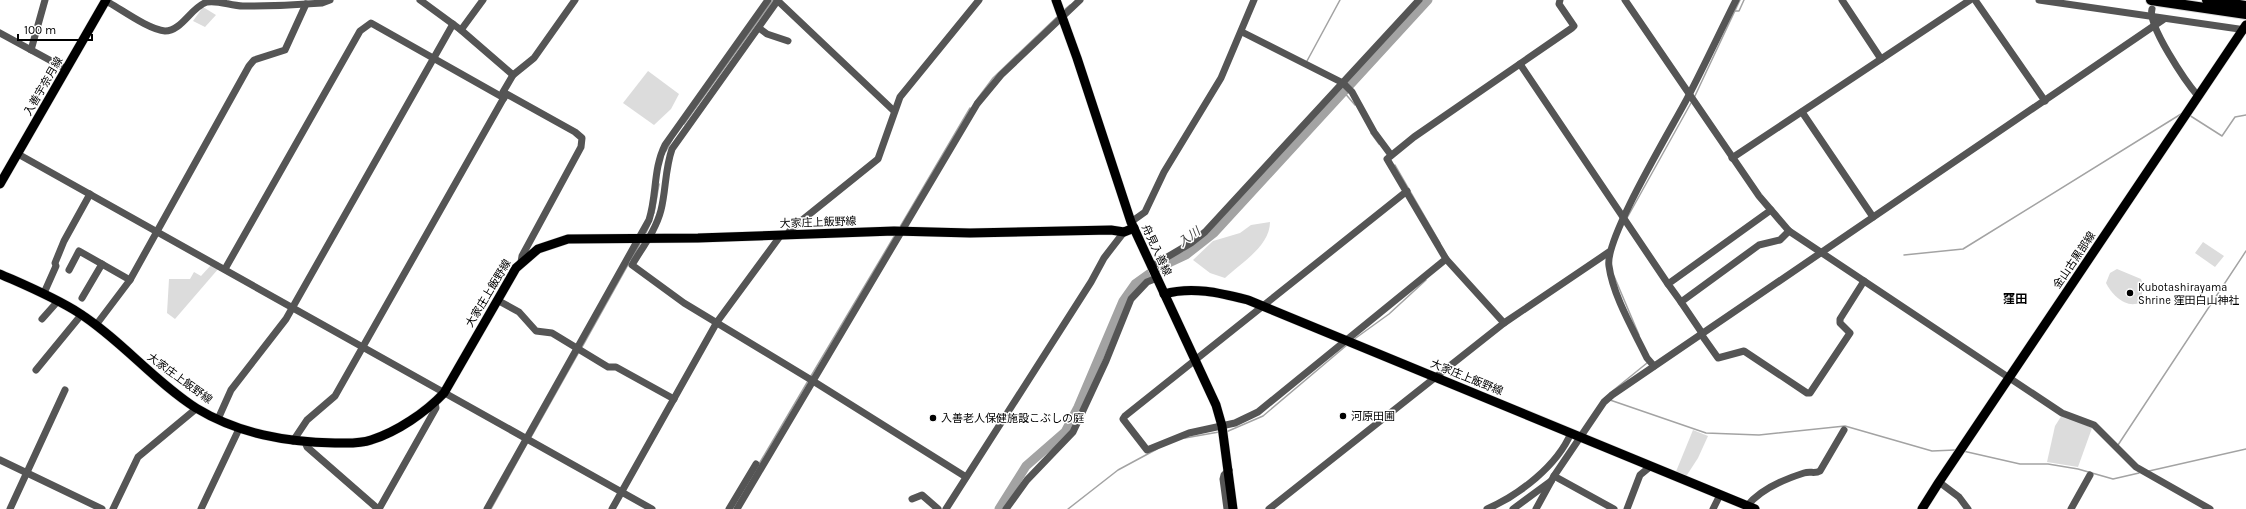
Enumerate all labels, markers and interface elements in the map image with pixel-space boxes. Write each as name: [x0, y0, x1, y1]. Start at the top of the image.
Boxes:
scale bar: [18, 16, 92, 42]
text: 100 m: [24, 23, 56, 37]
street label: 入善宇奈月線: [21, 54, 66, 118]
street label: 大家庄上飯野線: [779, 215, 857, 230]
street label: 舟見入善線: [1139, 223, 1174, 278]
water label: 入川: [1175, 223, 1204, 250]
street label: 金山古黒部線: [2051, 229, 2098, 291]
street label: 大家庄上飯野線: [463, 257, 514, 330]
place label: Kubotashirayama Shrine 窪田白山神社: [2138, 281, 2239, 307]
marker: Kubotashirayama Shrine 窪田白山神社: [2125, 288, 2135, 298]
district label: 窪田: [2003, 292, 2027, 306]
street label: 大家庄上飯野線: [145, 351, 215, 406]
street label: 大家庄上飯野線: [1429, 357, 1505, 398]
place label: 河原田圃: [1351, 410, 1395, 423]
marker: 河原田圃: [1338, 411, 1348, 421]
place label: 入善老人保健施設こぶしの庭: [941, 412, 1084, 425]
marker: 入善老人保健施設こぶしの庭: [928, 413, 938, 423]

